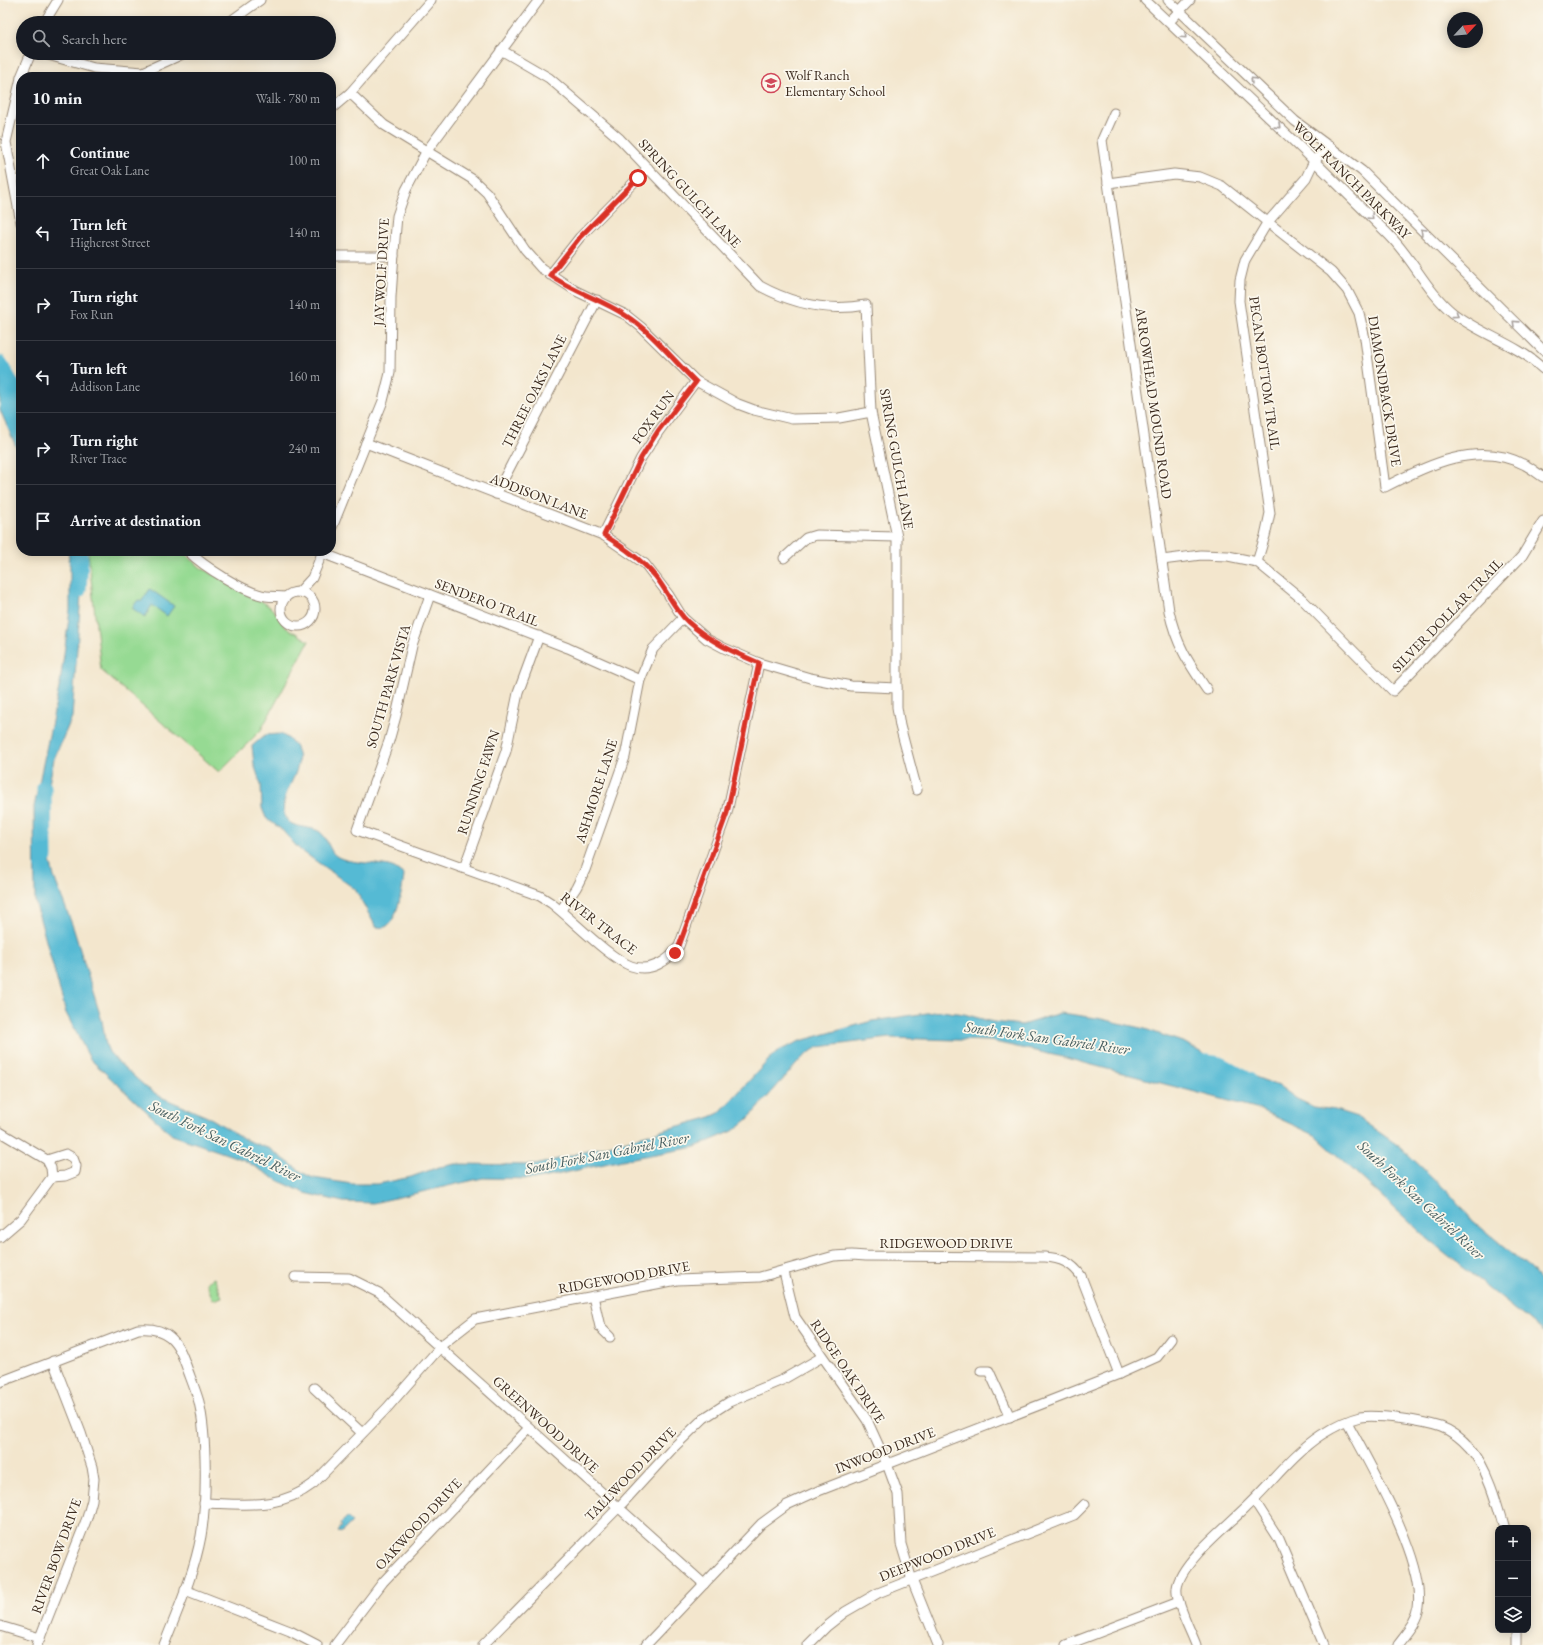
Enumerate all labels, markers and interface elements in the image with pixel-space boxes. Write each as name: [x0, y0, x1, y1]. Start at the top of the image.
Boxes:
north arrow: [1447, 12, 1483, 48]
search box: [16, 16, 336, 60]
icon: search: [30, 27, 52, 49]
text: Search here: [62, 29, 127, 48]
one-way arrow: [1179, 32, 1187, 39]
place label: Wolf Ranch Elementary School: [785, 66, 886, 100]
school or university icon: Wolf Ranch Elementary School: [760, 72, 782, 94]
one-way arrow: [1250, 78, 1258, 85]
text: 10 min: [32, 87, 82, 109]
text: Walk · 780 m: [256, 90, 320, 107]
street label: WOLF RANCH PARKWAY: [1289, 117, 1416, 244]
one-way arrow: [1273, 121, 1281, 129]
street label: SPRING GULCH LANE: [635, 135, 745, 251]
text: Continue: [70, 143, 130, 162]
icon: ahead: [32, 150, 54, 172]
text: 100 m: [289, 152, 320, 169]
text: Great Oak Lane: [70, 162, 149, 179]
route start: [629, 169, 647, 187]
one-way arrow: [1366, 212, 1374, 220]
text: Turn left: [70, 215, 127, 234]
street label: JAY WOLF DRIVE: [369, 217, 393, 327]
icon: left: [32, 222, 54, 244]
text: 140 m: [289, 224, 320, 241]
one-way arrow: [1420, 229, 1427, 236]
text: Highcrest Street: [70, 234, 150, 251]
text: Turn right: [70, 287, 138, 306]
icon: right: [32, 294, 54, 316]
street label: PECAN BOTTOM TRAIL: [1245, 295, 1285, 452]
text: 140 m: [289, 296, 320, 313]
street label: ARROWHEAD MOUND ROAD: [1131, 305, 1176, 501]
text: Fox Run: [70, 306, 113, 323]
one-way arrow: [1452, 310, 1459, 317]
street label: DIAMONDBACK DRIVE: [1364, 314, 1406, 468]
one-way arrow: [1512, 320, 1520, 328]
street label: THREE OAKS LANE: [498, 331, 570, 451]
text: Turn left: [70, 359, 127, 378]
icon: left: [32, 366, 54, 388]
text: 160 m: [289, 368, 320, 385]
text: Addison Lane: [70, 378, 140, 395]
street label: FOX RUN: [628, 387, 678, 447]
street label: SPRING GULCH LANE: [876, 387, 918, 531]
text: Turn right: [70, 431, 138, 450]
icon: right: [32, 438, 54, 460]
text: 240 m: [289, 440, 320, 457]
text: River Trace: [70, 450, 127, 467]
street label: ADDISON LANE: [487, 469, 591, 523]
icon: arrive: [32, 510, 54, 532]
text: Arrive at destination: [70, 511, 201, 530]
street label: SILVER DOLLAR TRAIL: [1388, 553, 1507, 676]
street label: SENDERO TRAIL: [432, 574, 542, 630]
street label: SOUTH PARK VISTA: [362, 622, 414, 750]
street label: RUNNING FAWN: [453, 727, 503, 837]
street label: ASHMORE LANE: [570, 737, 621, 846]
street label: RIVER TRACE: [557, 888, 641, 958]
route end: [666, 944, 684, 962]
water label: South Fork San Gabriel River: [962, 1016, 1132, 1059]
water label: South Fork San Gabriel River: [145, 1095, 305, 1186]
water label: South Fork San Gabriel River: [523, 1127, 692, 1178]
water label: South Fork San Gabriel River: [1353, 1135, 1490, 1264]
street label: RIDGEWOOD DRIVE: [879, 1234, 1013, 1252]
street label: RIDGEWOOD DRIVE: [557, 1257, 691, 1297]
street label: RIDGE OAK DRIVE: [807, 1316, 889, 1426]
street label: GREENWOOD DRIVE: [489, 1372, 603, 1476]
street label: TALLWOOD DRIVE: [580, 1423, 680, 1525]
street label: INWOOD DRIVE: [833, 1423, 938, 1477]
street label: OAKWOOD DRIVE: [371, 1474, 465, 1574]
street label: RIVER BOW DRIVE: [27, 1496, 85, 1616]
street label: DEEPWOOD DRIVE: [876, 1522, 998, 1586]
map controls: [1495, 1525, 1531, 1633]
button: +: [1495, 1525, 1531, 1561]
button: −: [1495, 1561, 1531, 1597]
button: layers: [1495, 1597, 1531, 1633]

